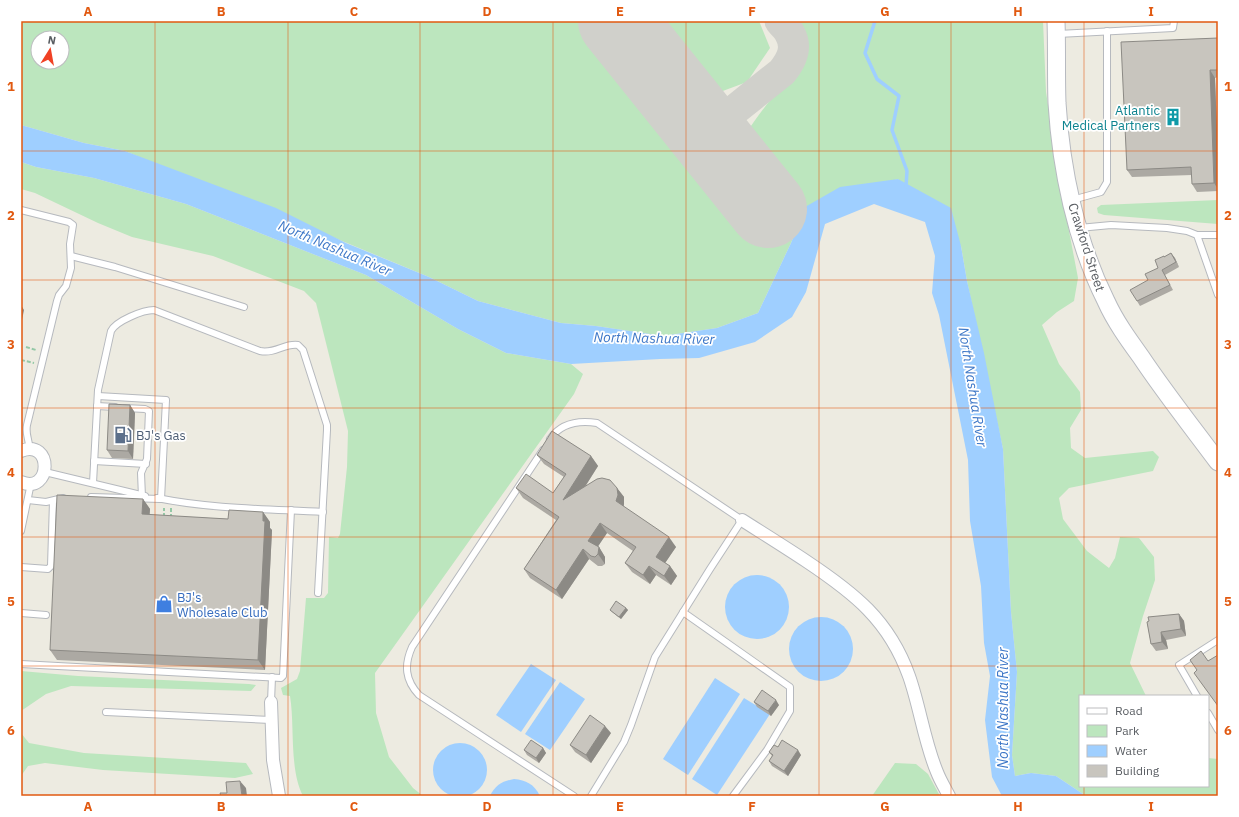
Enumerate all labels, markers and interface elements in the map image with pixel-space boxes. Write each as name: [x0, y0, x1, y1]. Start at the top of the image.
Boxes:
text: A: [84, 3, 93, 20]
text: B: [217, 3, 226, 20]
text: C: [350, 3, 359, 20]
text: D: [482, 3, 492, 20]
text: E: [616, 3, 624, 20]
text: F: [748, 3, 756, 20]
text: G: [880, 3, 890, 20]
text: H: [1013, 3, 1023, 20]
text: I: [1148, 3, 1154, 20]
north arrow: [30, 30, 70, 70]
text: N: [47, 33, 57, 48]
text: 1: [7, 78, 15, 95]
text: 1: [1224, 78, 1232, 95]
place label: Atlantic Medical Partners: [1062, 102, 1160, 134]
building icon: Atlantic Medical Partners: [1163, 107, 1183, 127]
street label: Crawford Street: [1064, 201, 1109, 294]
text: 2: [7, 207, 15, 224]
text: 2: [1224, 207, 1232, 224]
water label: North Nashua River: [276, 216, 395, 280]
water label: North Nashua River: [955, 326, 991, 449]
water label: North Nashua River: [593, 328, 716, 348]
text: 3: [7, 336, 15, 353]
text: 3: [1224, 336, 1232, 353]
fuel station icon: BJ's Gas: [113, 425, 133, 445]
place label: BJ's Gas: [136, 427, 186, 444]
text: 4: [7, 464, 15, 481]
text: 4: [1224, 464, 1232, 481]
place label: BJ's Wholesale Club: [177, 589, 267, 621]
text: 5: [7, 593, 15, 610]
text: 5: [1224, 593, 1232, 610]
shop icon: BJ's Wholesale Club: [154, 594, 174, 614]
water label: North Nashua River: [994, 647, 1012, 769]
legend: [1079, 695, 1209, 787]
text: Road: [1115, 703, 1143, 718]
text: 6: [7, 722, 15, 739]
text: 6: [1224, 722, 1232, 739]
text: Park: [1115, 723, 1140, 738]
text: Water: [1115, 743, 1148, 758]
text: Building: [1115, 763, 1160, 778]
text: A: [84, 798, 93, 815]
text: B: [217, 798, 226, 815]
text: C: [350, 798, 359, 815]
text: D: [482, 798, 492, 815]
text: E: [616, 798, 624, 815]
text: F: [748, 798, 756, 815]
text: G: [880, 798, 890, 815]
text: H: [1013, 798, 1023, 815]
text: I: [1148, 798, 1154, 815]

